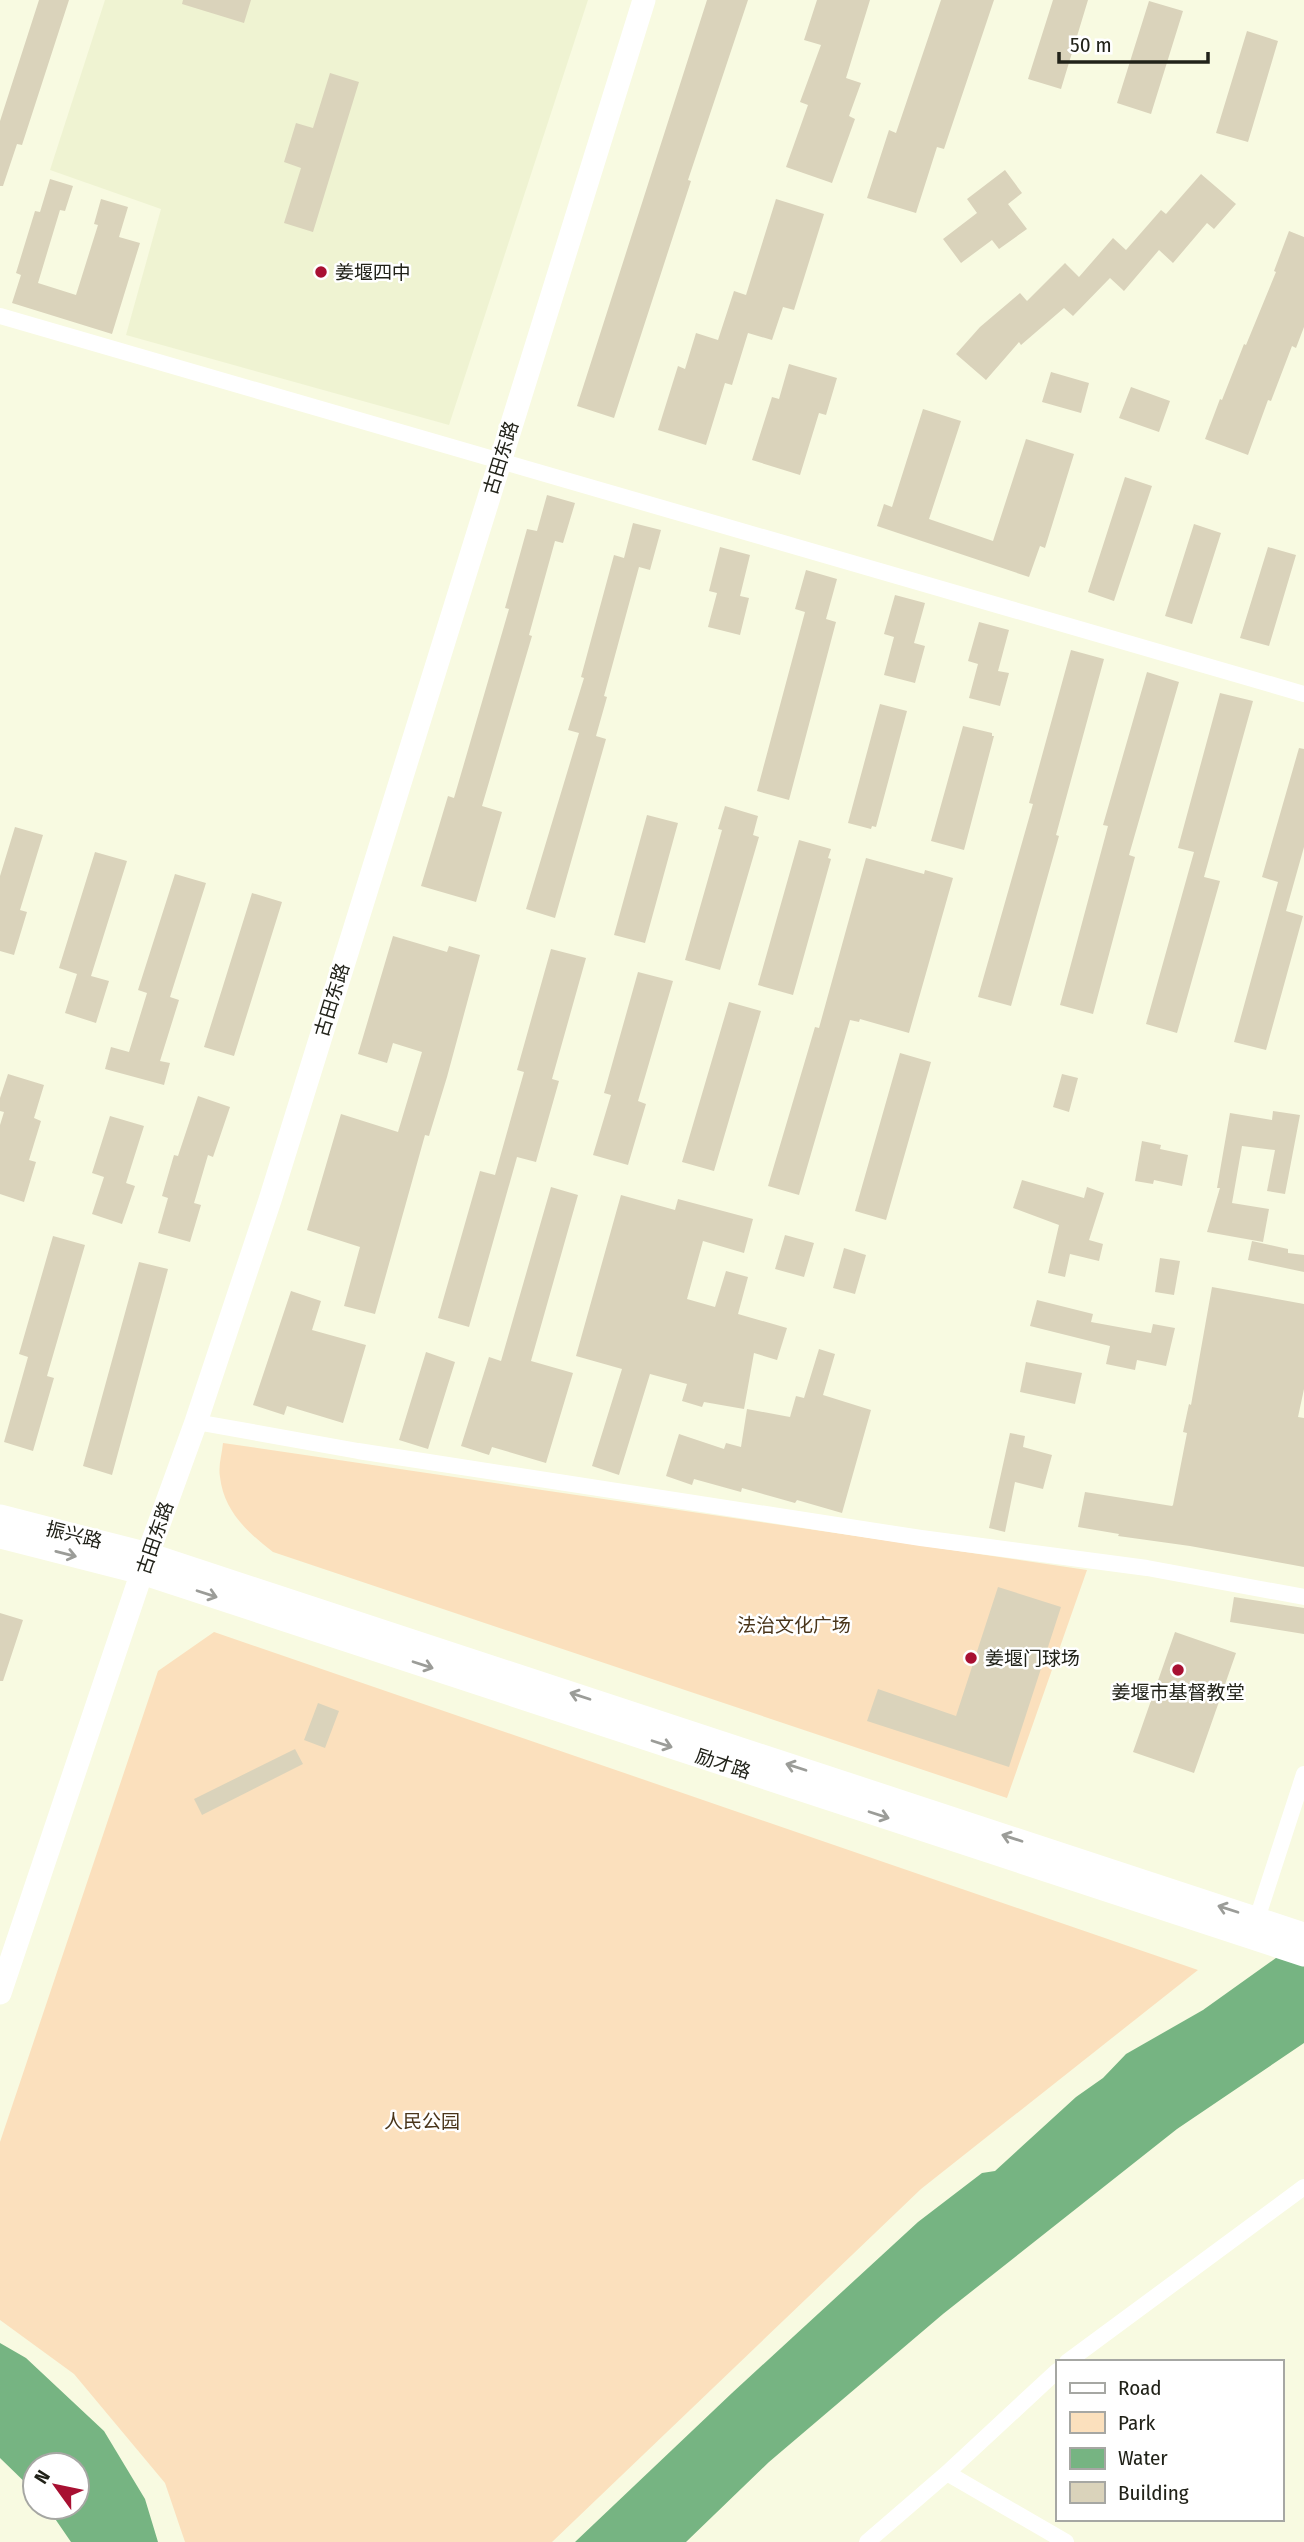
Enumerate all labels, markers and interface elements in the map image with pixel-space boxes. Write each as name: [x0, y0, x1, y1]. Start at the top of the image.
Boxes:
scale bar: [1059, 21, 1208, 65]
text: 50 m: [1070, 32, 1112, 58]
place label: 姜堰四中: [335, 261, 411, 284]
marker: 姜堰四中: [313, 264, 329, 280]
street label: 古田东路: [479, 418, 523, 498]
street label: 古田东路: [310, 960, 354, 1040]
street label: 古田东路: [132, 1498, 178, 1578]
street label: 振兴路: [44, 1517, 104, 1553]
one-way arrow: [54, 1548, 77, 1561]
one-way arrow: [196, 1588, 218, 1601]
park label: 法治文化广场: [737, 1614, 851, 1637]
place label: 姜堰门球场: [985, 1647, 1080, 1670]
marker: 姜堰门球场: [963, 1650, 979, 1666]
one-way arrow: [412, 1660, 434, 1673]
marker: 姜堰市基督教堂: [1170, 1662, 1186, 1678]
place label: 姜堰市基督教堂: [1111, 1681, 1245, 1704]
one-way arrow: [569, 1689, 591, 1702]
one-way arrow: [651, 1739, 673, 1751]
street label: 励才路: [692, 1744, 754, 1784]
one-way arrow: [785, 1759, 807, 1772]
one-way arrow: [867, 1810, 889, 1822]
one-way arrow: [1002, 1830, 1024, 1843]
one-way arrow: [1218, 1901, 1240, 1914]
park label: 人民公园: [384, 2110, 460, 2133]
legend: [1056, 2360, 1283, 2521]
text: Road: [1118, 2375, 1162, 2401]
text: Park: [1118, 2410, 1156, 2436]
text: Water: [1118, 2445, 1168, 2471]
north arrow: [21, 2451, 91, 2521]
text: N: [29, 2466, 55, 2488]
text: Building: [1118, 2480, 1189, 2506]

